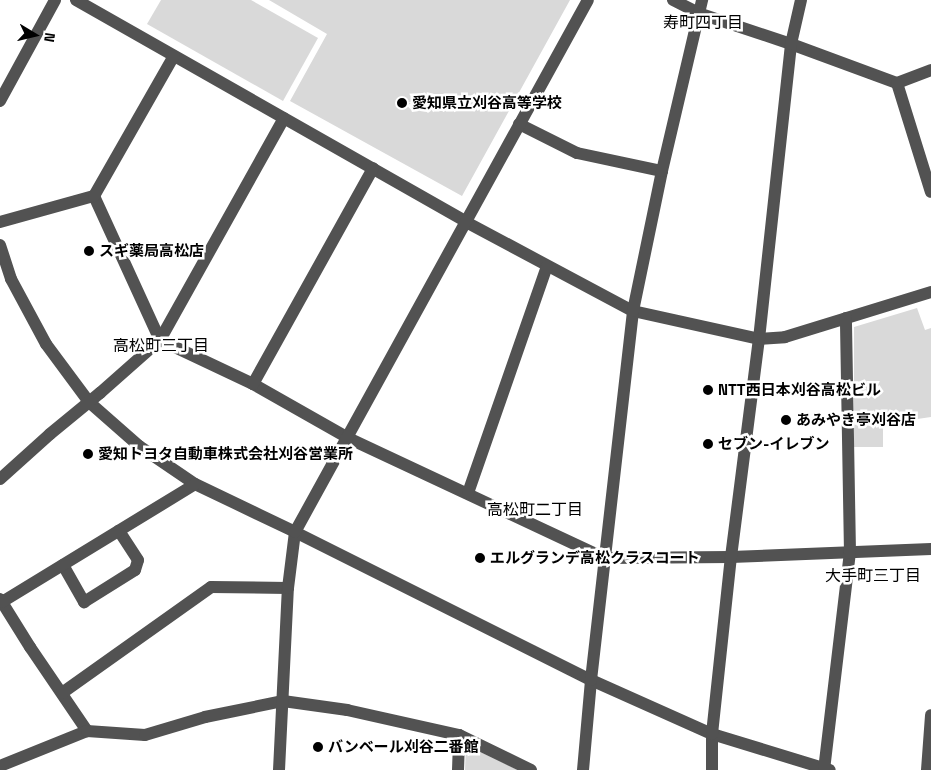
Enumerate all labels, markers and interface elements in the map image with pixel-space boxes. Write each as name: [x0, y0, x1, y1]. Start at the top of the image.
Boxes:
north arrow: [10, 10, 60, 60]
district label: 寿町四丁目: [663, 13, 743, 33]
text: N: [40, 31, 59, 43]
place label: 愛知県立刈谷高等学校: [412, 94, 562, 112]
marker: 愛知県立刈谷高等学校: [396, 97, 408, 109]
place label: スギ薬局高松店: [99, 242, 204, 260]
marker: スギ薬局高松店: [83, 245, 95, 257]
district label: 高松町三丁目: [113, 336, 209, 356]
place label: NTT西日本刈谷高松ビル: [718, 381, 881, 399]
marker: NTT西日本刈谷高松ビル: [702, 384, 714, 396]
place label: あみやき亭刈谷店: [796, 411, 916, 429]
marker: あみやき亭刈谷店: [780, 414, 792, 426]
place label: セブン-イレブン: [718, 435, 829, 453]
marker: セブン-イレブン: [702, 438, 714, 450]
place label: 愛知トヨタ自動車株式会社刈谷営業所: [98, 445, 353, 463]
marker: 愛知トヨタ自動車株式会社刈谷営業所: [82, 448, 94, 460]
district label: 高松町二丁目: [487, 500, 583, 520]
place label: エルグランデ高松クラスコート: [490, 549, 700, 567]
marker: エルグランデ高松クラスコート: [474, 552, 486, 564]
district label: 大手町三丁目: [825, 566, 921, 586]
place label: バンベール刈谷二番館: [328, 738, 478, 756]
marker: バンベール刈谷二番館: [312, 741, 324, 753]

